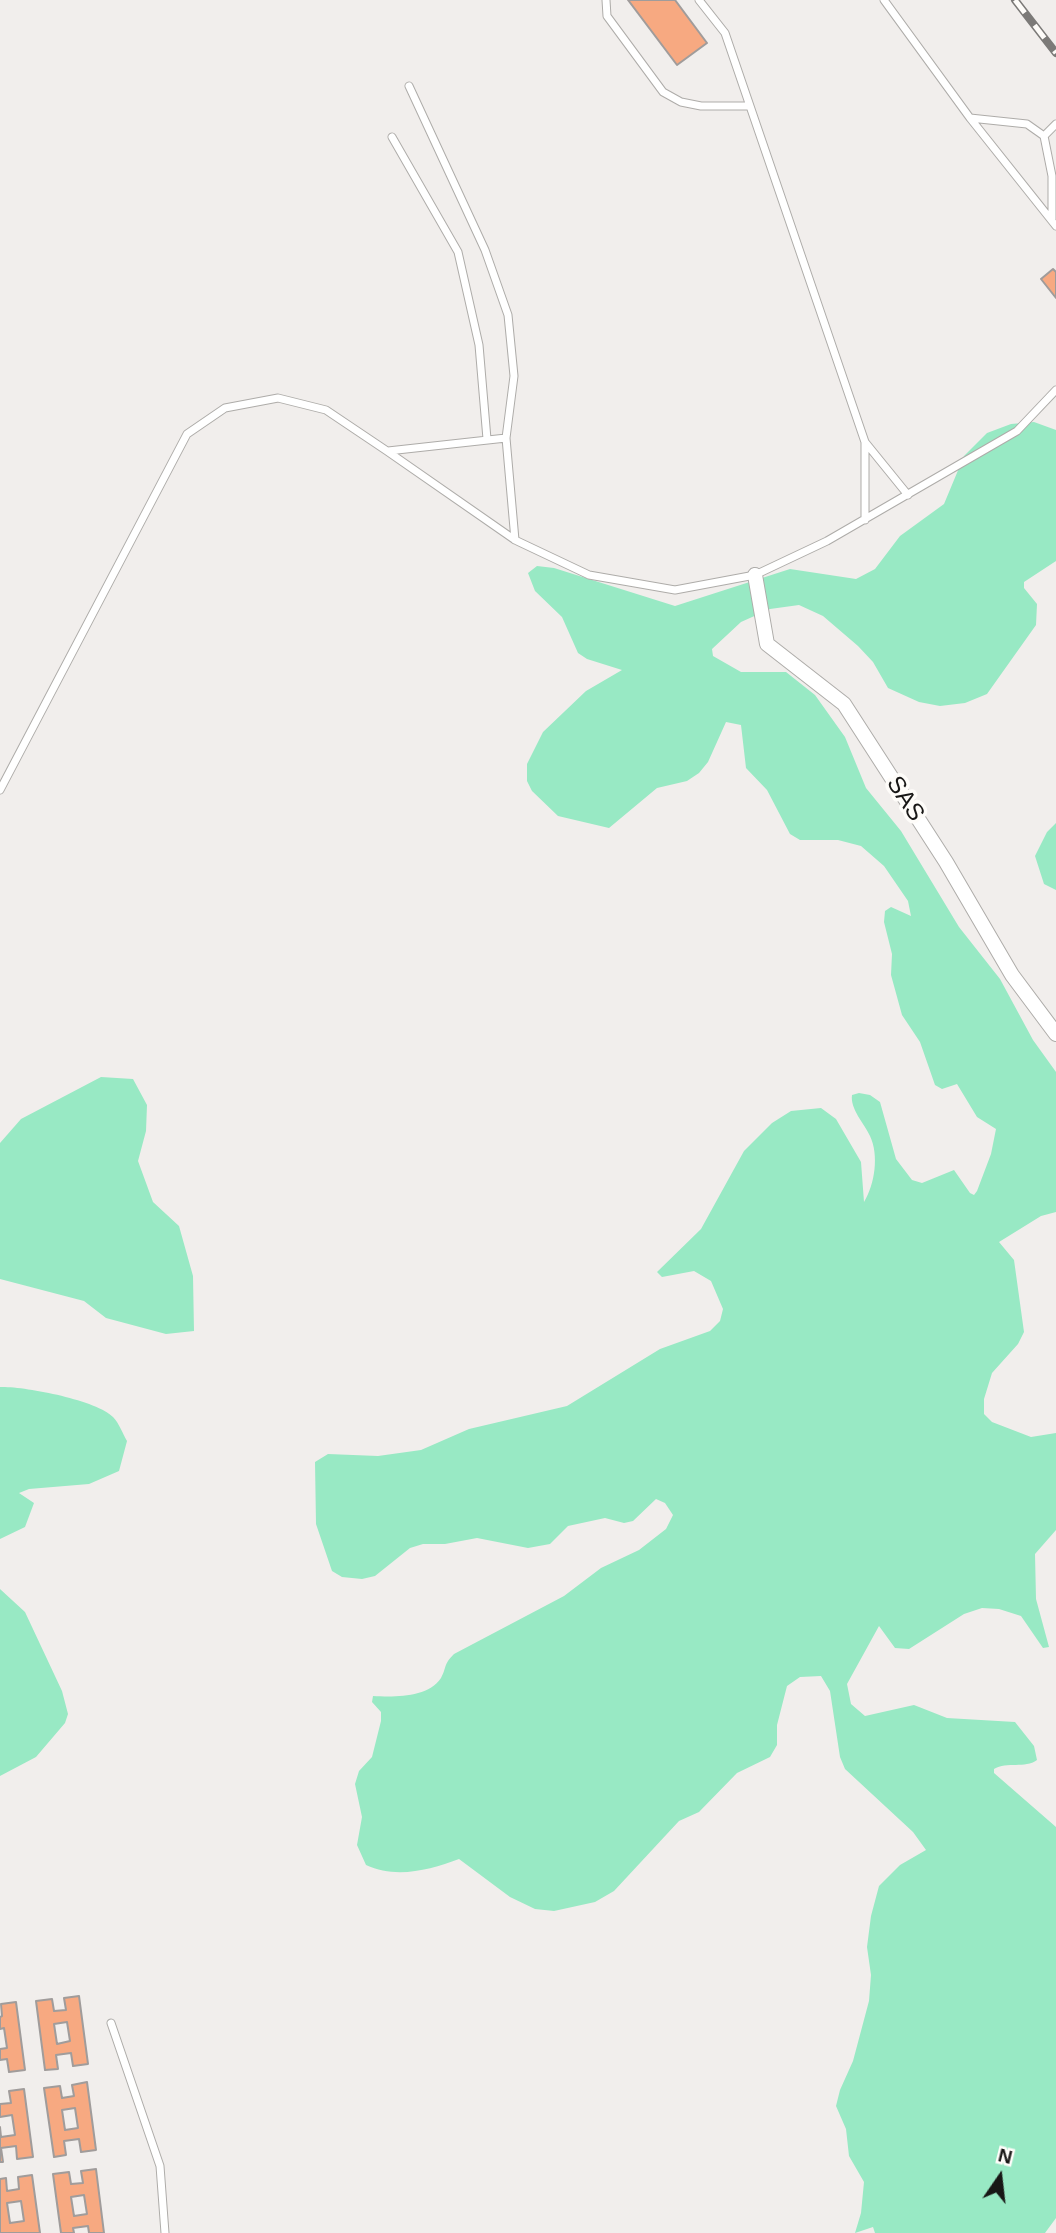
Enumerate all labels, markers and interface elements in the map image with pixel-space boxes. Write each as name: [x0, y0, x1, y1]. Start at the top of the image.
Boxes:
street label: SAS: [880, 771, 930, 827]
north arrow: [965, 2142, 1035, 2212]
text: N: [996, 2144, 1014, 2168]

